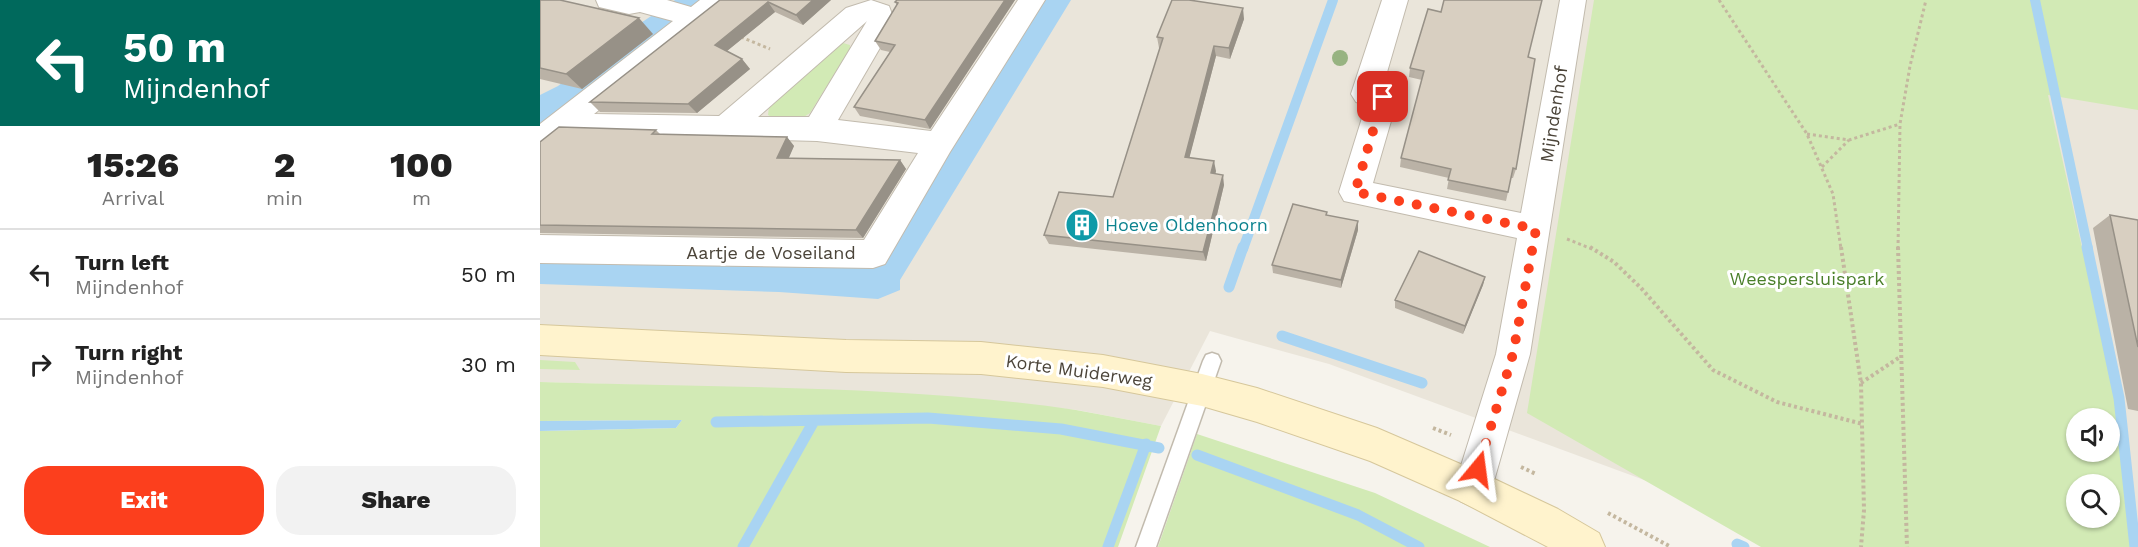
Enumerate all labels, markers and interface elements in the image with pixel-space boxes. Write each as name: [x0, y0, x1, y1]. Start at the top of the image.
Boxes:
text: 50 m: [123, 23, 226, 72]
icon: left: [24, 24, 102, 102]
street label: Mijndenhof: [1535, 64, 1572, 164]
pin: [1357, 71, 1408, 122]
text: Mijndenhof: [123, 73, 270, 105]
icon: arrive: [1366, 80, 1399, 113]
text: 15:26: [87, 144, 179, 186]
text: 2: [274, 144, 295, 186]
text: 100: [390, 144, 453, 186]
text: Arrival: [102, 186, 164, 210]
text: min: [266, 186, 303, 210]
text: m: [412, 186, 431, 210]
building icon: Hoeve Oldenhoorn: [1064, 207, 1100, 243]
place label: Hoeve Oldenhoorn: [1105, 214, 1268, 235]
street label: Aartje de Voseiland: [686, 242, 856, 263]
text: Turn left: [75, 250, 169, 275]
icon: left: [24, 258, 57, 291]
text: 50 m: [461, 262, 516, 287]
park label: Weespersluispark: [1730, 268, 1884, 289]
text: Mijndenhof: [75, 275, 184, 299]
text: Turn right: [75, 340, 182, 365]
icon: right: [24, 348, 57, 381]
street label: Korte Muiderweg: [1005, 350, 1154, 391]
text: 30 m: [461, 352, 516, 377]
text: Mijndenhof: [75, 365, 184, 389]
map controls: [2066, 408, 2120, 528]
button: sound: [2066, 408, 2120, 462]
position arrow: [1446, 437, 1510, 501]
button: Exit: [24, 466, 264, 535]
button: Share: [276, 466, 516, 535]
button: search: [2066, 474, 2120, 528]

